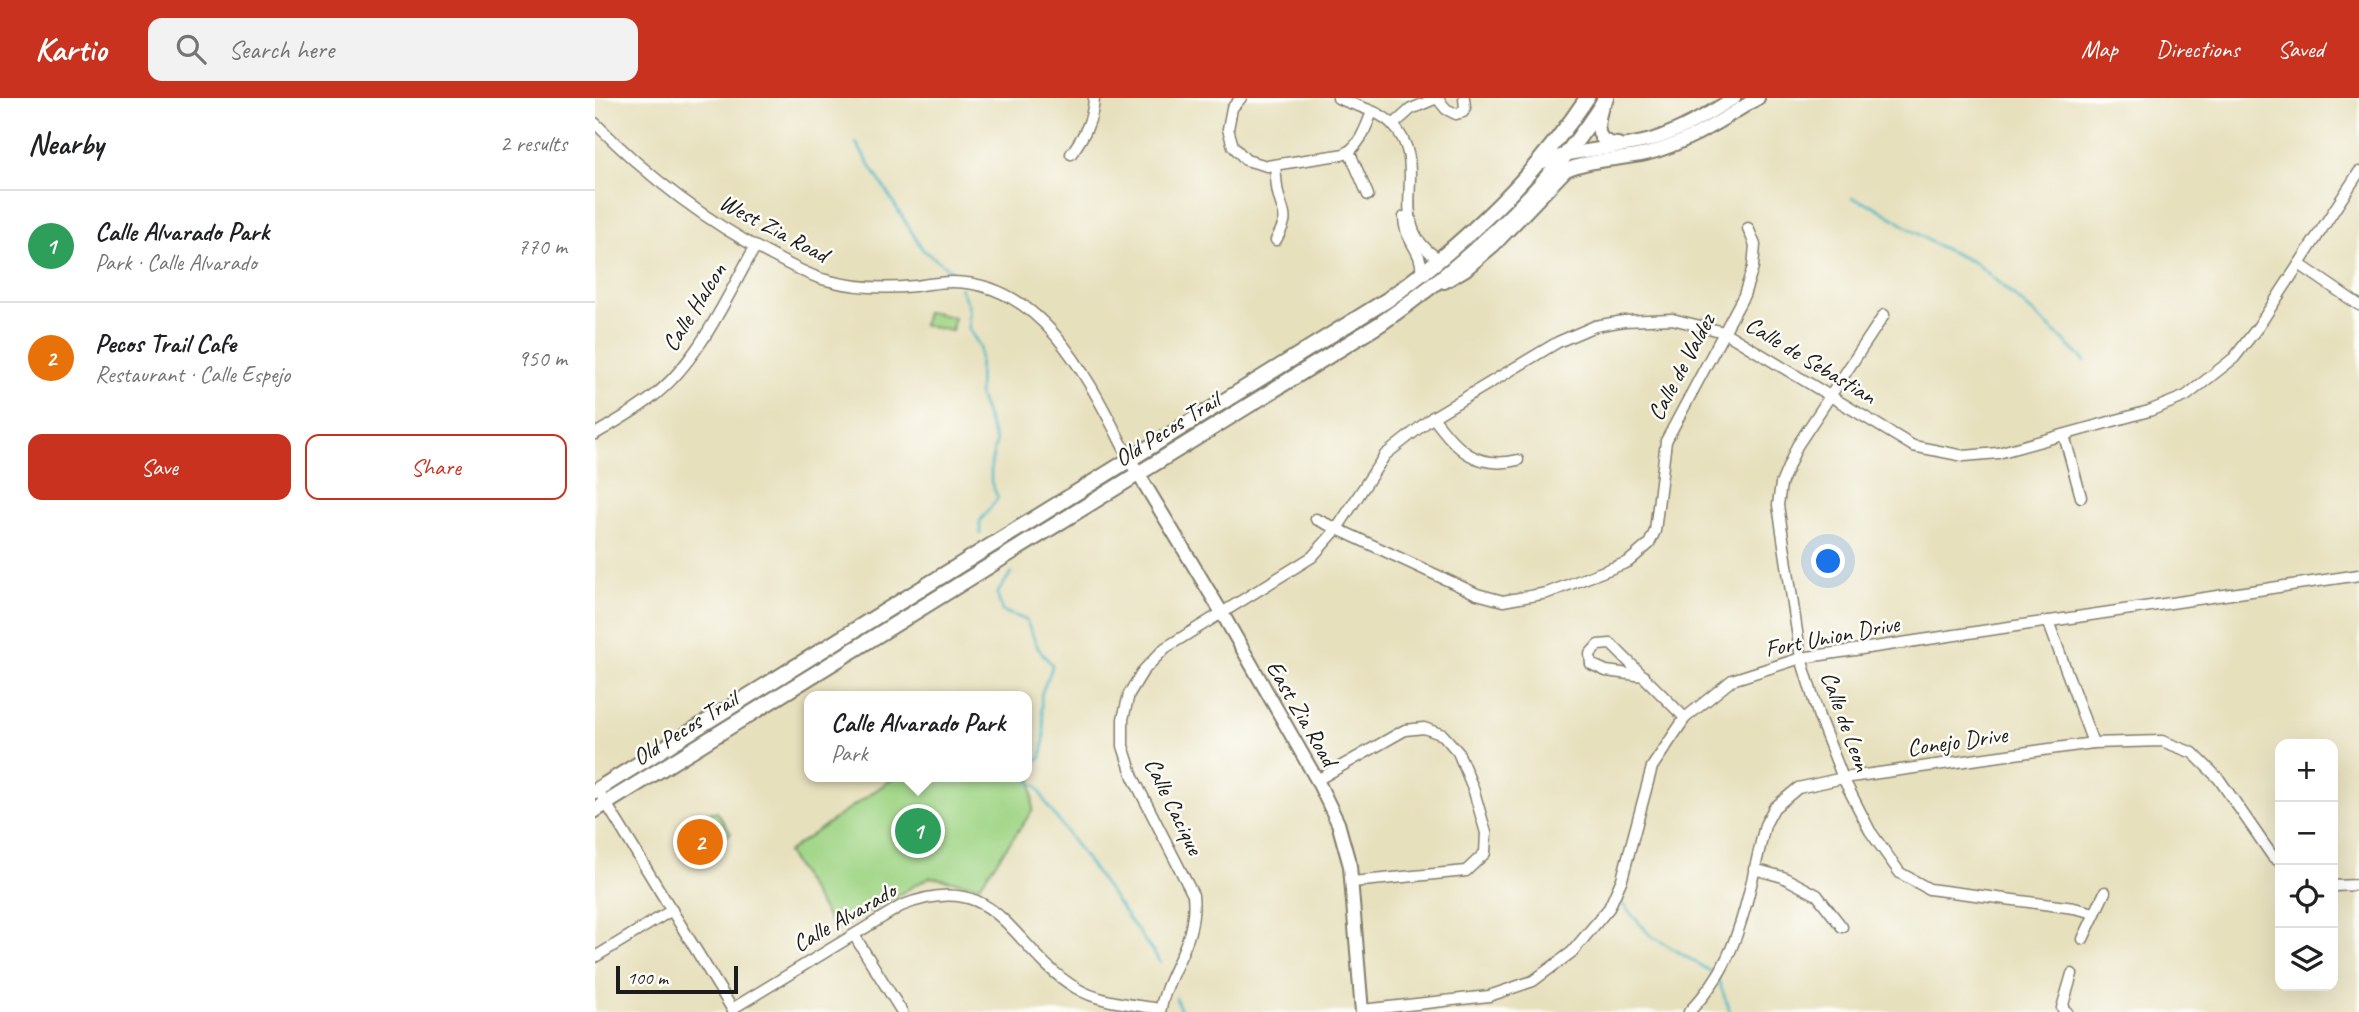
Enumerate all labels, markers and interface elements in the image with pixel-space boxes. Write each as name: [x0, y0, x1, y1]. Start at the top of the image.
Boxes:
search box: [148, 18, 638, 81]
text: Kartio: [35, 28, 106, 70]
icon: search: [172, 30, 210, 68]
text: Search here: [228, 33, 334, 66]
text: Map: [2081, 34, 2118, 64]
text: Directions: [2156, 34, 2239, 64]
text: Saved: [2277, 34, 2324, 64]
text: Nearby: [28, 125, 104, 163]
text: 2 results: [500, 129, 567, 158]
street label: West Zia Road: [714, 187, 837, 271]
text: Calle Alvarado Park: [95, 215, 269, 248]
text: 1: [46, 232, 56, 261]
text: 770 m: [518, 232, 567, 261]
text: Park · Calle Alvarado: [95, 248, 257, 277]
street label: Calle Halcon: [655, 257, 733, 357]
street label: Calle de Valdez: [1640, 307, 1722, 425]
street label: Calle de Sebastian: [1740, 309, 1883, 411]
text: Pecos Trail Cafe: [95, 327, 236, 360]
text: 2: [46, 344, 56, 373]
text: 950 m: [518, 344, 567, 373]
text: Restaurant · Calle Espejo: [95, 360, 290, 389]
street label: Old Pecos Trail: [1109, 383, 1228, 473]
button: Save: [28, 434, 291, 500]
button: Share: [305, 434, 567, 500]
your location: [1811, 544, 1845, 578]
street label: Fort Union Drive: [1762, 608, 1904, 664]
street label: East Zia Road: [1260, 655, 1346, 774]
street label: Calle de Leon: [1814, 667, 1878, 776]
street label: Old Pecos Trail: [627, 682, 746, 772]
popup: [804, 691, 1032, 782]
text: Calle Alvarado Park: [831, 706, 1005, 739]
street label: Conejo Drive: [1905, 719, 2011, 763]
text: Park: [831, 739, 868, 768]
map controls: [2275, 739, 2338, 991]
button: +: [2275, 739, 2338, 802]
street label: Calle Cacique: [1138, 753, 1211, 861]
button: −: [2275, 802, 2338, 865]
pin: 1: [895, 805, 941, 857]
pin: 2: [677, 816, 723, 868]
button: locate: [2275, 865, 2338, 928]
street label: Calle Alvarado: [787, 874, 903, 959]
button: layers: [2275, 928, 2338, 991]
scale bar: [616, 963, 739, 995]
text: 100 m: [627, 966, 668, 990]

